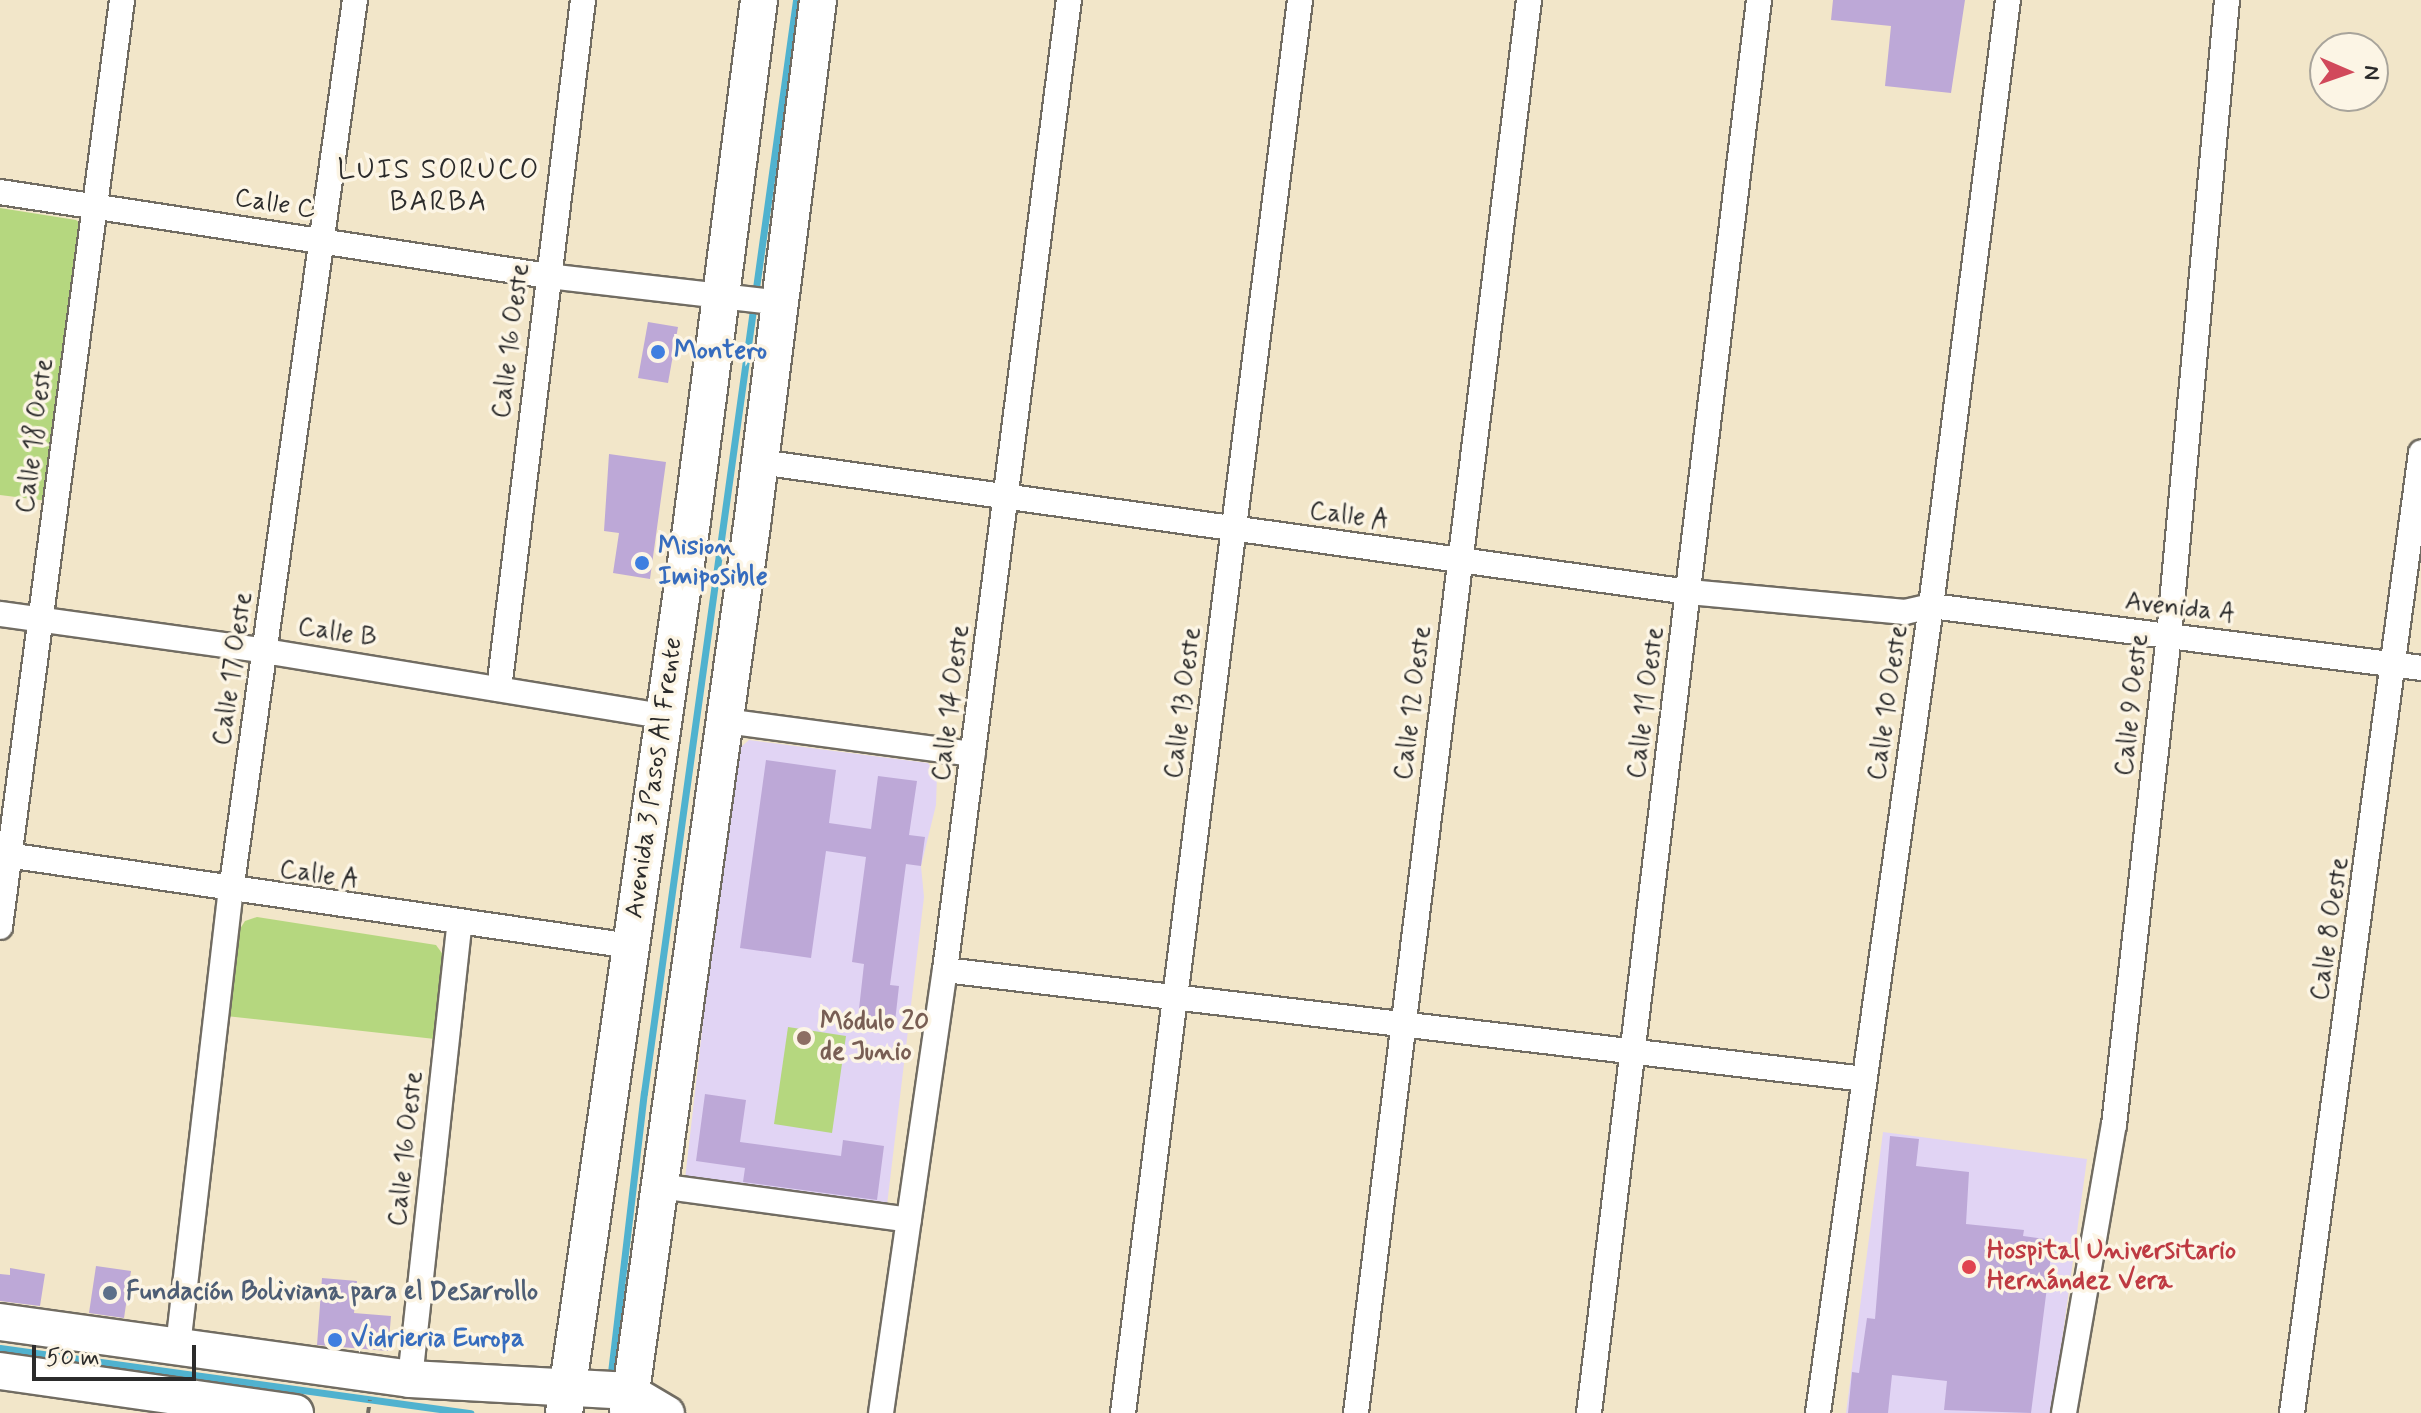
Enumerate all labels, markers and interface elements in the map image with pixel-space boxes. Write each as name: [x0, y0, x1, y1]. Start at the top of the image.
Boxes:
north arrow: [2309, 32, 2389, 112]
text: N: [2357, 65, 2385, 81]
district label: LUIS SORUCO BARBA: [340, 154, 538, 220]
street label: Calle C: [232, 183, 318, 227]
street label: Calle 16 Oeste: [487, 262, 537, 420]
place label: Montero: [674, 336, 767, 368]
marker: Montero: [649, 343, 667, 361]
street label: Calle 18 Oeste: [11, 357, 61, 515]
street label: Calle A: [1307, 497, 1391, 537]
place label: Mision Imiposible: [658, 532, 768, 594]
marker: Mision Imiposible: [633, 554, 651, 572]
street label: Avenida A: [2123, 587, 2237, 631]
street label: Calle 17 Oeste: [208, 590, 260, 748]
street label: Calle B: [295, 612, 379, 656]
street label: Calle 14 Oeste: [927, 623, 977, 783]
street label: Calle 10 Oeste: [1863, 623, 1915, 783]
street label: Calle 12 Oeste: [1389, 624, 1439, 782]
street label: Calle 13 Oeste: [1159, 625, 1209, 781]
street label: Calle 11 Oeste: [1622, 625, 1672, 781]
street label: Avenida 3 Pasos Al Frente: [619, 631, 691, 925]
street label: Calle 9 Oeste: [2110, 632, 2156, 778]
street label: Calle A: [277, 855, 361, 897]
street label: Calle 8 Oeste: [2305, 855, 2357, 1003]
place label: Módulo 20 de Junio: [820, 1007, 929, 1068]
marker: Módulo 20 de Junio: [795, 1029, 813, 1047]
street label: Calle 16 Oeste: [383, 1070, 431, 1228]
place label: Hospital Universitario Hernández Vera: [1987, 1236, 2229, 1298]
marker: Hospital Universitario Hernández Vera: [1958, 1256, 1980, 1278]
place label: Fundación Boliviana para el Desarrollo: [126, 1277, 541, 1309]
marker: Fundación Boliviana para el Desarrollo: [101, 1284, 119, 1302]
place label: Vidrieria Europa: [351, 1324, 522, 1356]
scale bar: [36, 1329, 200, 1379]
marker: Vidrieria Europa: [326, 1331, 344, 1349]
text: 50 m: [46, 1343, 100, 1374]

